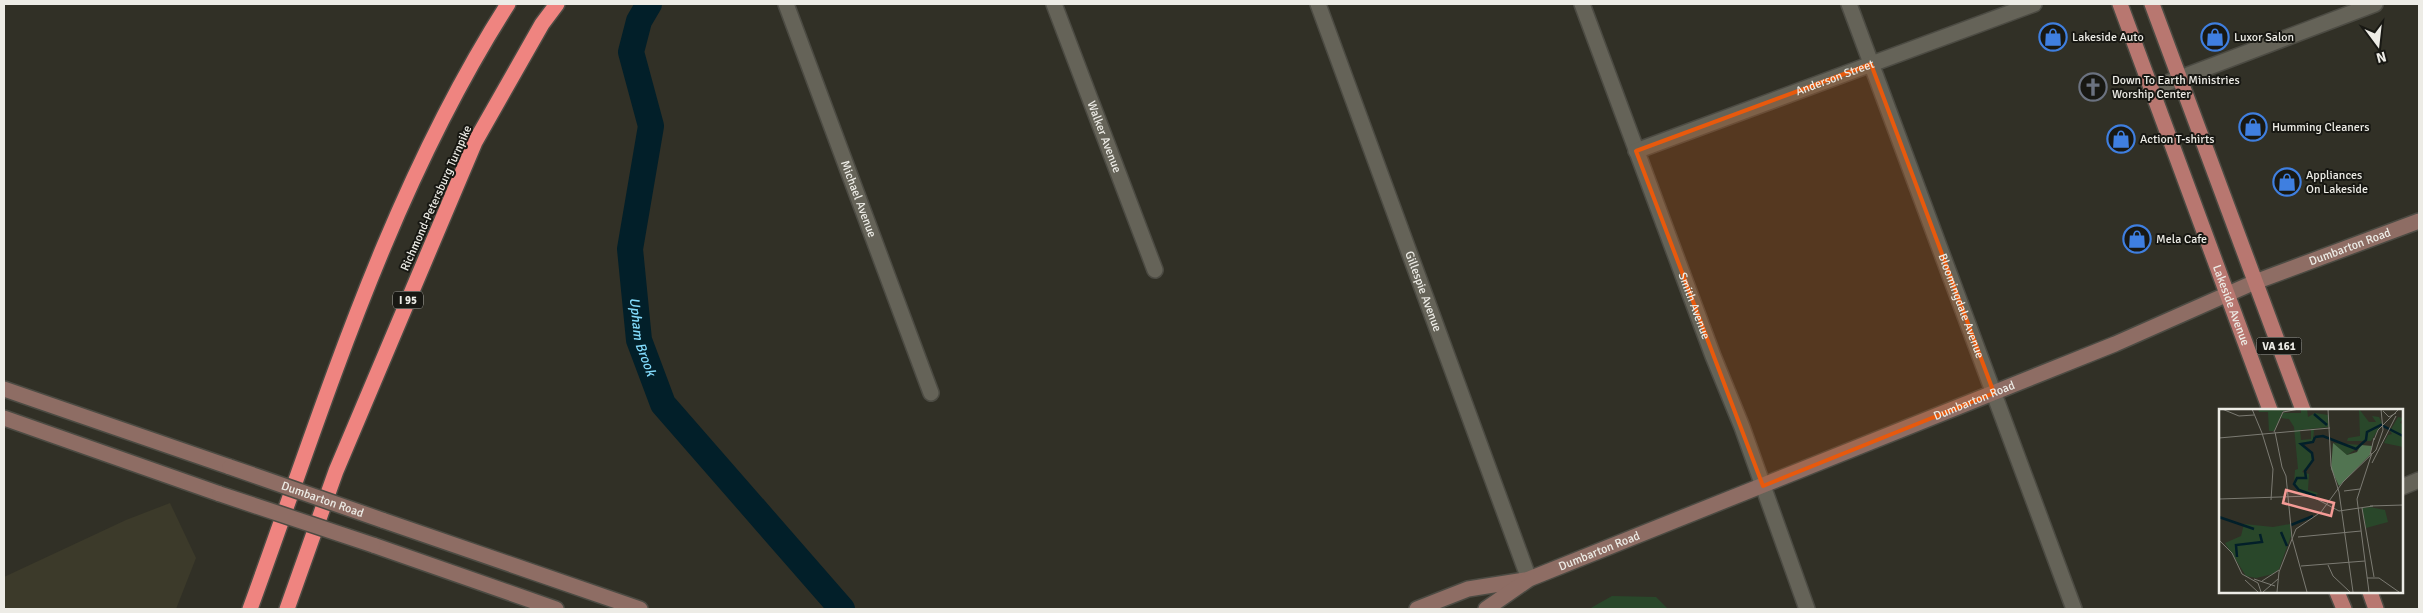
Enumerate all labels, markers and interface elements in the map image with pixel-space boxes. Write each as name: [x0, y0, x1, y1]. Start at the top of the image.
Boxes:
north arrow: [2353, 20, 2403, 70]
shop icon: Lakeside Auto: [2038, 22, 2068, 52]
shop icon: Luxor Salon: [2200, 22, 2230, 52]
place label: Lakeside Auto: [2072, 30, 2144, 45]
place label: Luxor Salon: [2234, 30, 2294, 45]
text: N: [2374, 48, 2388, 67]
street label: Anderson Street: [1794, 57, 1876, 99]
church icon: Down To Earth Ministries Worship Center: [2078, 72, 2108, 102]
place label: Down To Earth Ministries Worship Center: [2112, 73, 2240, 102]
street label: Walker Avenue: [1083, 99, 1124, 175]
shop icon: Humming Cleaners: [2238, 112, 2268, 142]
place label: Humming Cleaners: [2272, 120, 2370, 135]
street label: Richmond-Petersburg Turnpike: [398, 123, 475, 273]
shop icon: Action T-shirts: [2106, 124, 2136, 154]
place label: Action T-shirts: [2140, 132, 2215, 147]
street label: Michael Avenue: [837, 159, 879, 240]
shop icon: Appliances On Lakeside: [2272, 167, 2302, 197]
place label: Appliances On Lakeside: [2306, 168, 2368, 197]
shop icon: Mela Cafe: [2122, 224, 2152, 254]
street label: Dumbarton Road: [2307, 225, 2393, 269]
place label: Mela Cafe: [2156, 232, 2207, 247]
street label: Gillespie Avenue: [1401, 249, 1445, 334]
street label: Bloomingdale Avenue: [1934, 251, 1987, 361]
street label: Lakeside Avenue: [2209, 263, 2253, 348]
street label: Smith Avenue: [1675, 270, 1713, 342]
road number: I 95: [393, 292, 423, 308]
water label: Upham Brook: [626, 297, 660, 380]
road number: VA 161: [2256, 338, 2302, 354]
street label: Dumbarton Road: [1931, 378, 2017, 424]
inset map: [2219, 409, 2403, 593]
street label: Dumbarton Road: [279, 478, 366, 521]
street label: Dumbarton Road: [1556, 528, 1642, 574]

